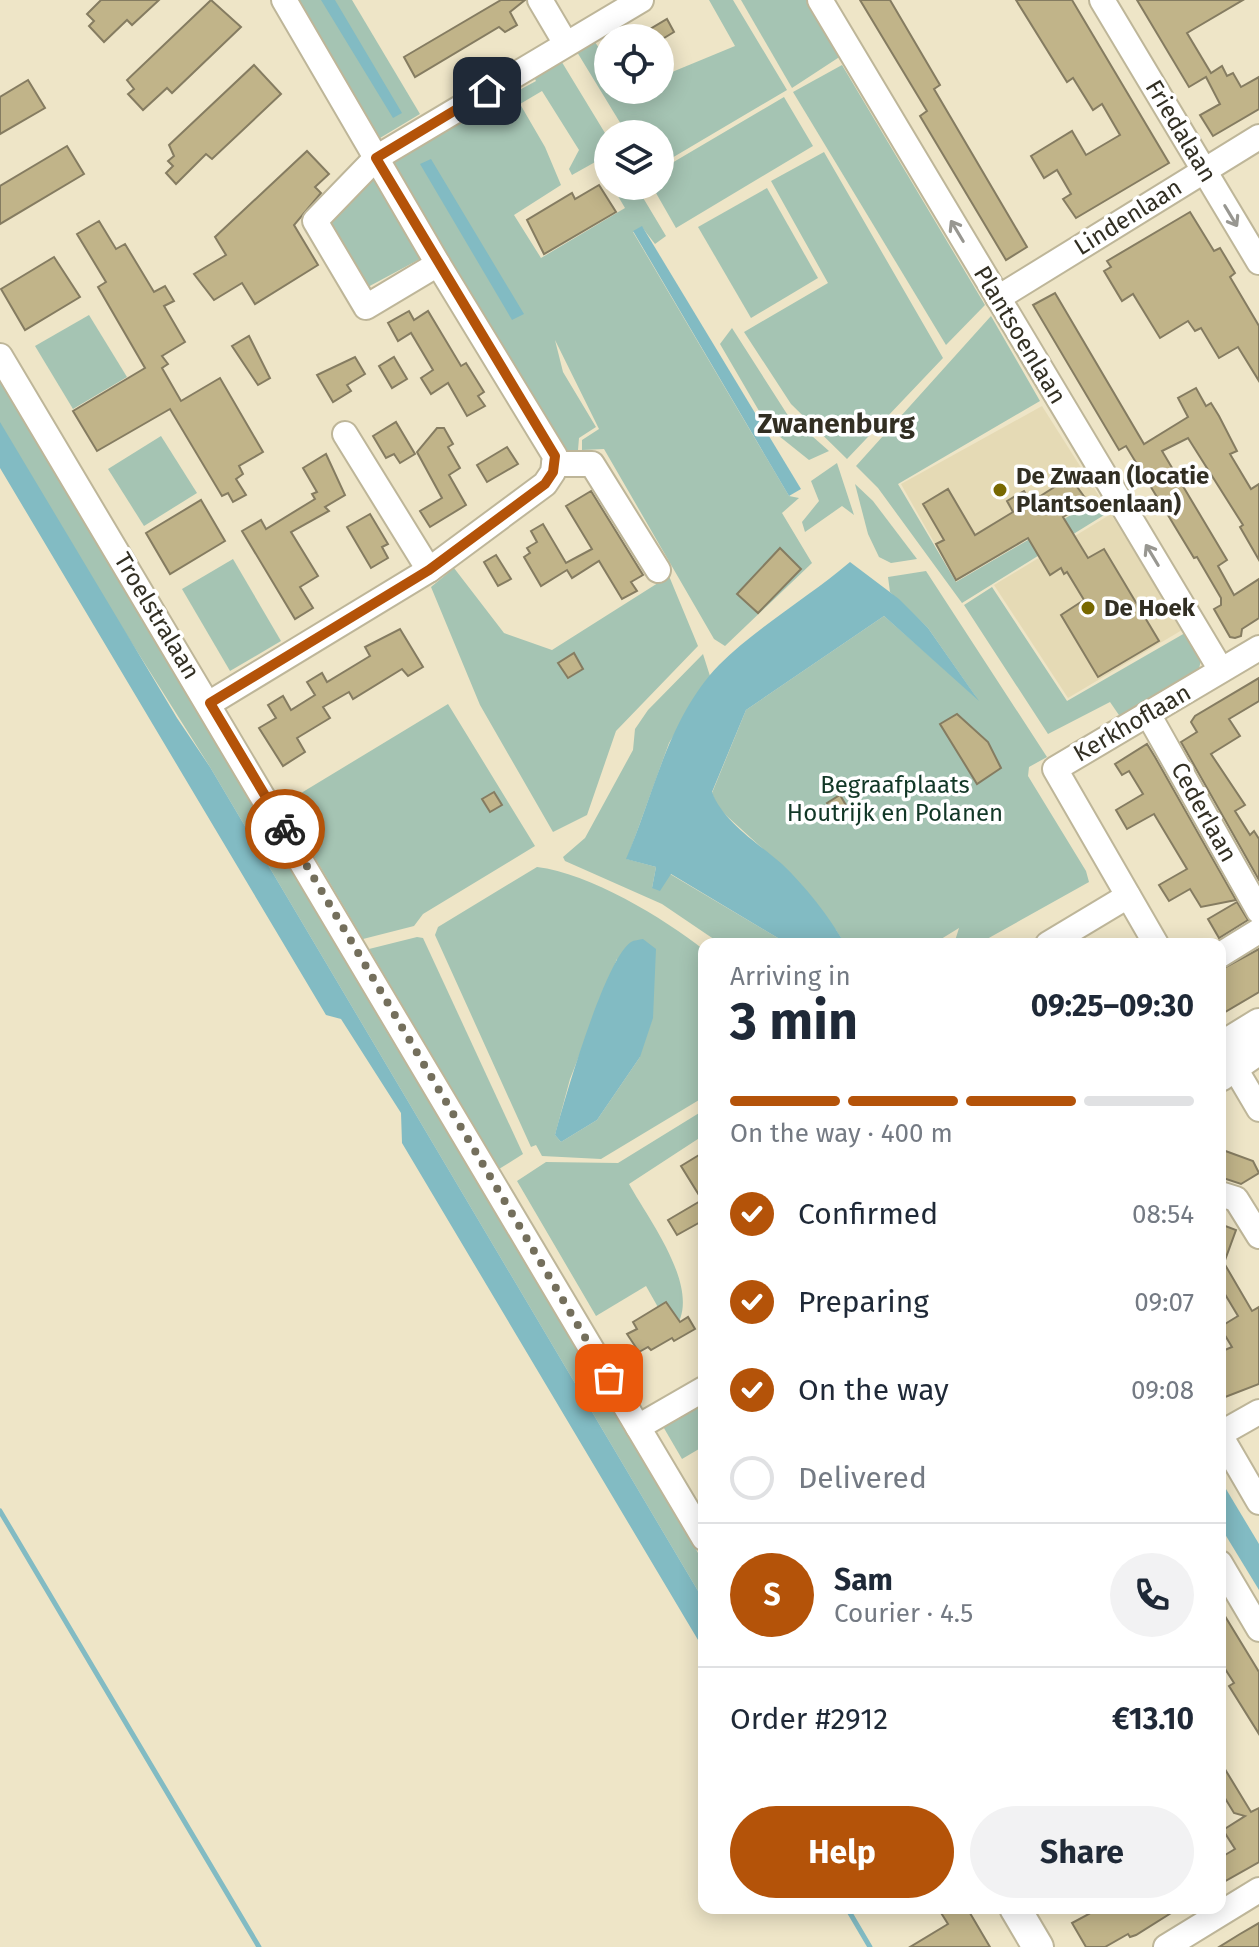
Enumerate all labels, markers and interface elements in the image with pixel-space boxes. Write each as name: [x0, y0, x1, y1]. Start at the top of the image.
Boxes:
map controls: [594, 24, 674, 200]
button: locate: [594, 24, 674, 104]
pin: [453, 57, 521, 125]
icon: home: [465, 69, 509, 113]
street label: Friedalaan: [1140, 75, 1222, 187]
button: layers: [594, 120, 674, 200]
street label: Lindenlaan: [1069, 173, 1187, 261]
one-way arrow: [1224, 204, 1240, 227]
one-way arrow: [949, 220, 965, 243]
street label: Plantsoenlaan: [968, 261, 1072, 409]
district label: Zwanenburg: [757, 407, 915, 440]
place label: De Zwaan (locatie Plantsoenlaan): [1016, 462, 1209, 518]
marker: De Zwaan (locatie Plantsoenlaan): [991, 481, 1009, 499]
one-way arrow: [1144, 544, 1160, 567]
street label: Troelstralaan: [108, 548, 206, 684]
place label: De Hoek: [1104, 594, 1196, 622]
marker: De Hoek: [1079, 599, 1097, 617]
street label: Kerkhoflaan: [1068, 678, 1196, 768]
street label: Cederlaan: [1165, 757, 1243, 867]
park label: Begraafplaats Houtrijk en Polanen: [787, 771, 1003, 827]
courier: [245, 789, 325, 869]
icon: bike: [263, 807, 307, 851]
text: Arriving in: [730, 961, 851, 992]
text: 09:25–09:30: [1031, 988, 1194, 1024]
text: 3 min: [730, 990, 858, 1053]
text: On the way · 400 m: [730, 1118, 953, 1149]
icon: check: [730, 1192, 774, 1236]
text: Confirmed: [798, 1196, 938, 1232]
text: 08:54: [1132, 1199, 1194, 1230]
icon: check: [730, 1280, 774, 1324]
text: Preparing: [798, 1284, 929, 1320]
text: 09:07: [1134, 1287, 1194, 1318]
pin: [575, 1344, 643, 1412]
icon: bag: [587, 1356, 631, 1400]
icon: check: [730, 1368, 774, 1412]
text: On the way: [798, 1372, 949, 1408]
text: 09:08: [1131, 1375, 1194, 1406]
text: Delivered: [798, 1460, 927, 1496]
button: phone: [1110, 1553, 1194, 1637]
text: Sam: [834, 1562, 893, 1598]
text: S: [763, 1577, 781, 1613]
text: Courier · 4.5: [834, 1598, 973, 1629]
text: Order #2912: [730, 1701, 888, 1737]
text: €13.10: [1112, 1701, 1194, 1737]
button: Help: [730, 1806, 954, 1898]
button: Share: [970, 1806, 1194, 1898]

